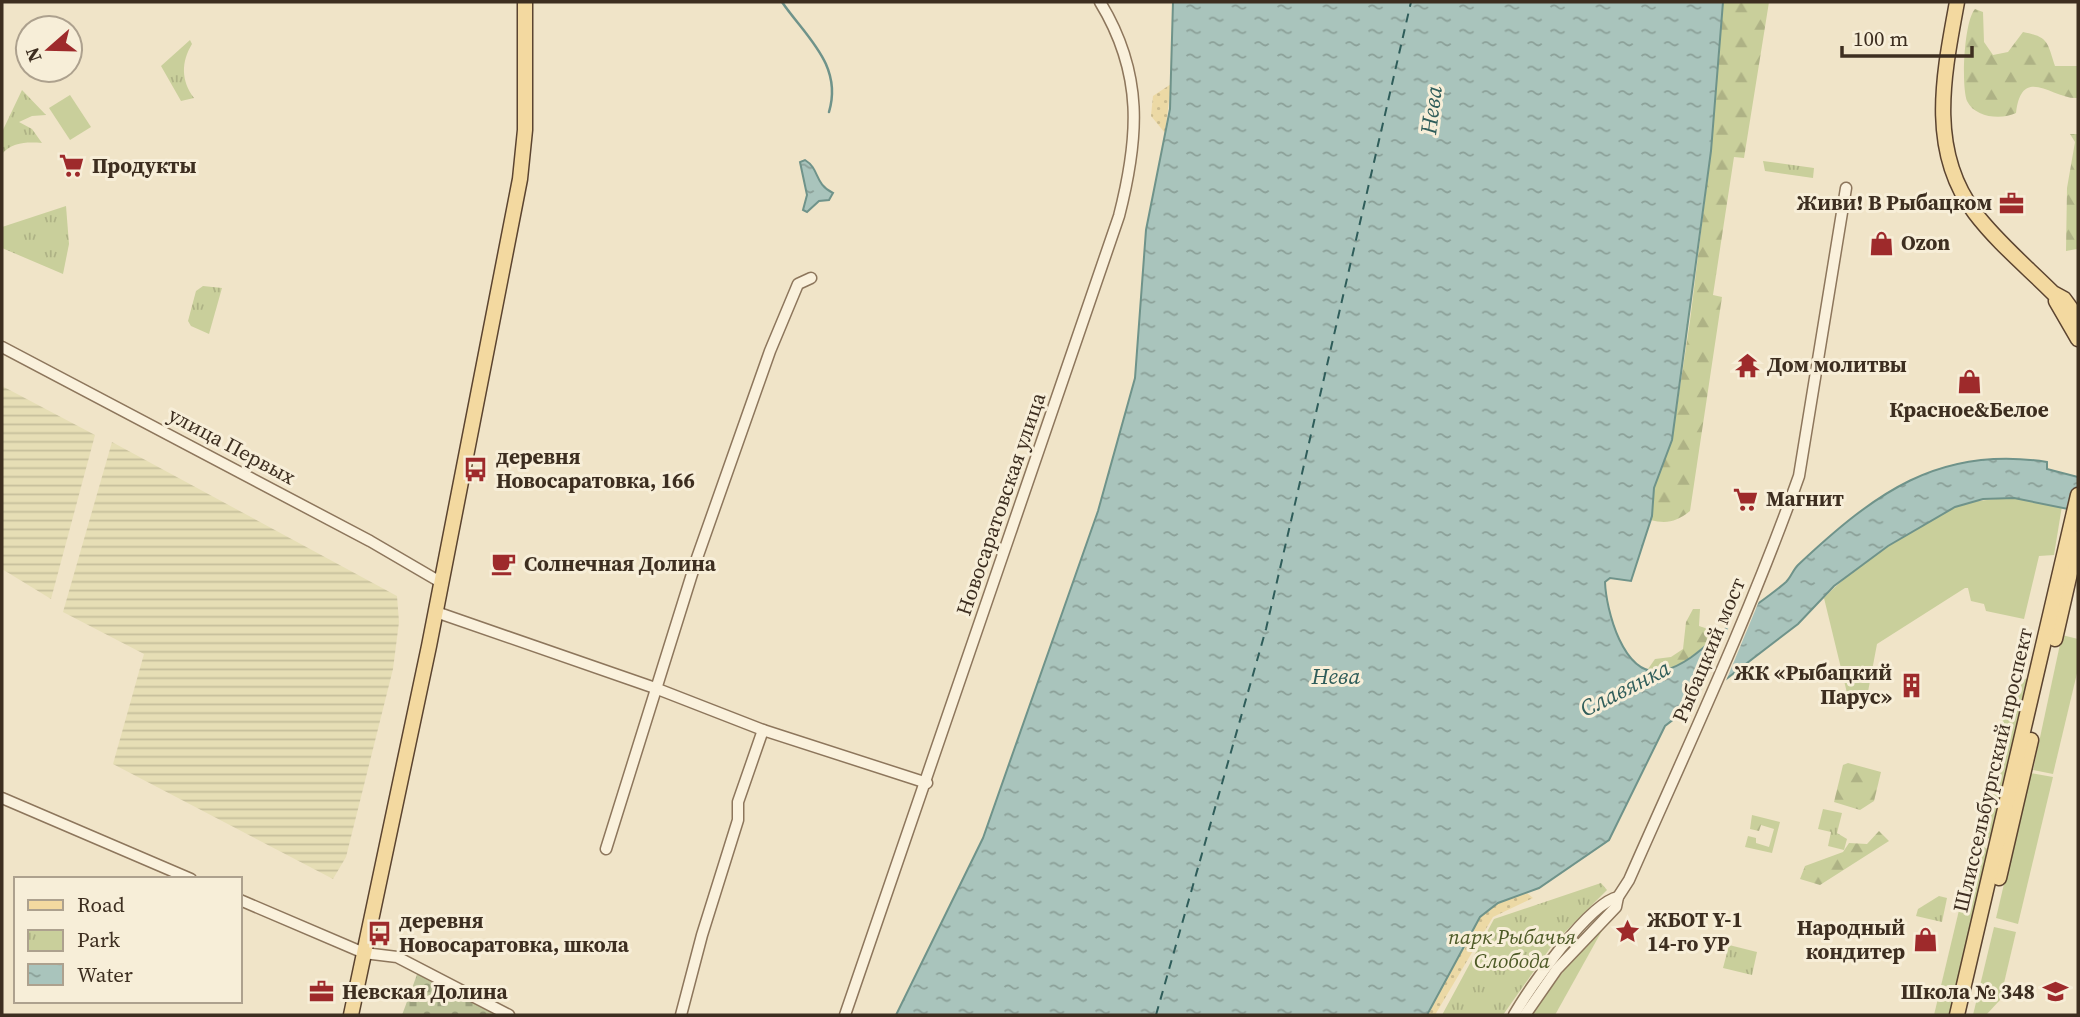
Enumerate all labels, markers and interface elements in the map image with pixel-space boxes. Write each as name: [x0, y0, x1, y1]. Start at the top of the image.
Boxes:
north arrow: [14, 14, 84, 84]
scale bar: [1842, 14, 1972, 58]
text: 100 m: [1853, 24, 1908, 53]
text: N: [18, 44, 48, 66]
water label: Нева: [1412, 84, 1450, 137]
place label: Продукты: [92, 151, 197, 180]
supermarket icon: Продукты: [58, 152, 86, 180]
place label: Живи! В Рыбацком: [1797, 188, 1992, 217]
office icon: Живи! В Рыбацком: [1998, 189, 2026, 217]
place label: Ozon: [1901, 228, 1950, 257]
shop icon: Ozon: [1867, 229, 1895, 257]
place label: Дом молитвы: [1767, 350, 1907, 379]
temple icon: Дом молитвы: [1733, 351, 1761, 379]
shop icon: Красное&Белое: [1955, 367, 1983, 395]
street label: Новосаратовская улица: [949, 388, 1052, 619]
place label: Красное&Белое: [1889, 395, 2049, 424]
street label: улица Первых: [164, 400, 301, 491]
place label: деревня Новосаратовка, 166: [496, 442, 695, 495]
bus stop icon: деревня Новосаратовка, 166: [462, 455, 490, 483]
place label: Магнит: [1766, 484, 1844, 513]
supermarket icon: Магнит: [1732, 485, 1760, 513]
place label: Солнечная Долина: [524, 549, 717, 578]
cafe icon: Солнечная Долина: [490, 550, 518, 578]
street label: Рыбацкий мост: [1665, 573, 1752, 727]
street label: Шлиссельбургский проспект: [1946, 625, 2039, 915]
water label: Славянка: [1574, 652, 1676, 724]
place label: ЖК «Рыбацкий Парус»: [1734, 658, 1892, 711]
water label: Нева: [1311, 660, 1360, 692]
building icon: ЖК «Рыбацкий Парус»: [1898, 671, 1926, 699]
legend: [14, 877, 242, 1003]
text: Road: [77, 890, 125, 919]
place label: ЖБОТ Y-1 14-го УР: [1647, 905, 1743, 958]
place label: деревня Новосаратовка, школа: [399, 906, 630, 959]
place label: Народный кондитер: [1797, 913, 1905, 966]
place icon: ЖБОТ Y-1 14-го УР: [1613, 918, 1641, 946]
bus stop icon: деревня Новосаратовка, школа: [365, 919, 393, 947]
park label: парк Рыбачья Слобода: [1448, 922, 1576, 975]
text: Park: [77, 925, 121, 954]
shop icon: Народный кондитер: [1911, 926, 1939, 954]
text: Water: [77, 960, 133, 989]
place label: Невская Долина: [342, 977, 509, 1006]
place label: Школа № 348: [1901, 977, 2035, 1006]
office icon: Невская Долина: [308, 978, 336, 1006]
school or university icon: Школа № 348: [2041, 978, 2069, 1006]

